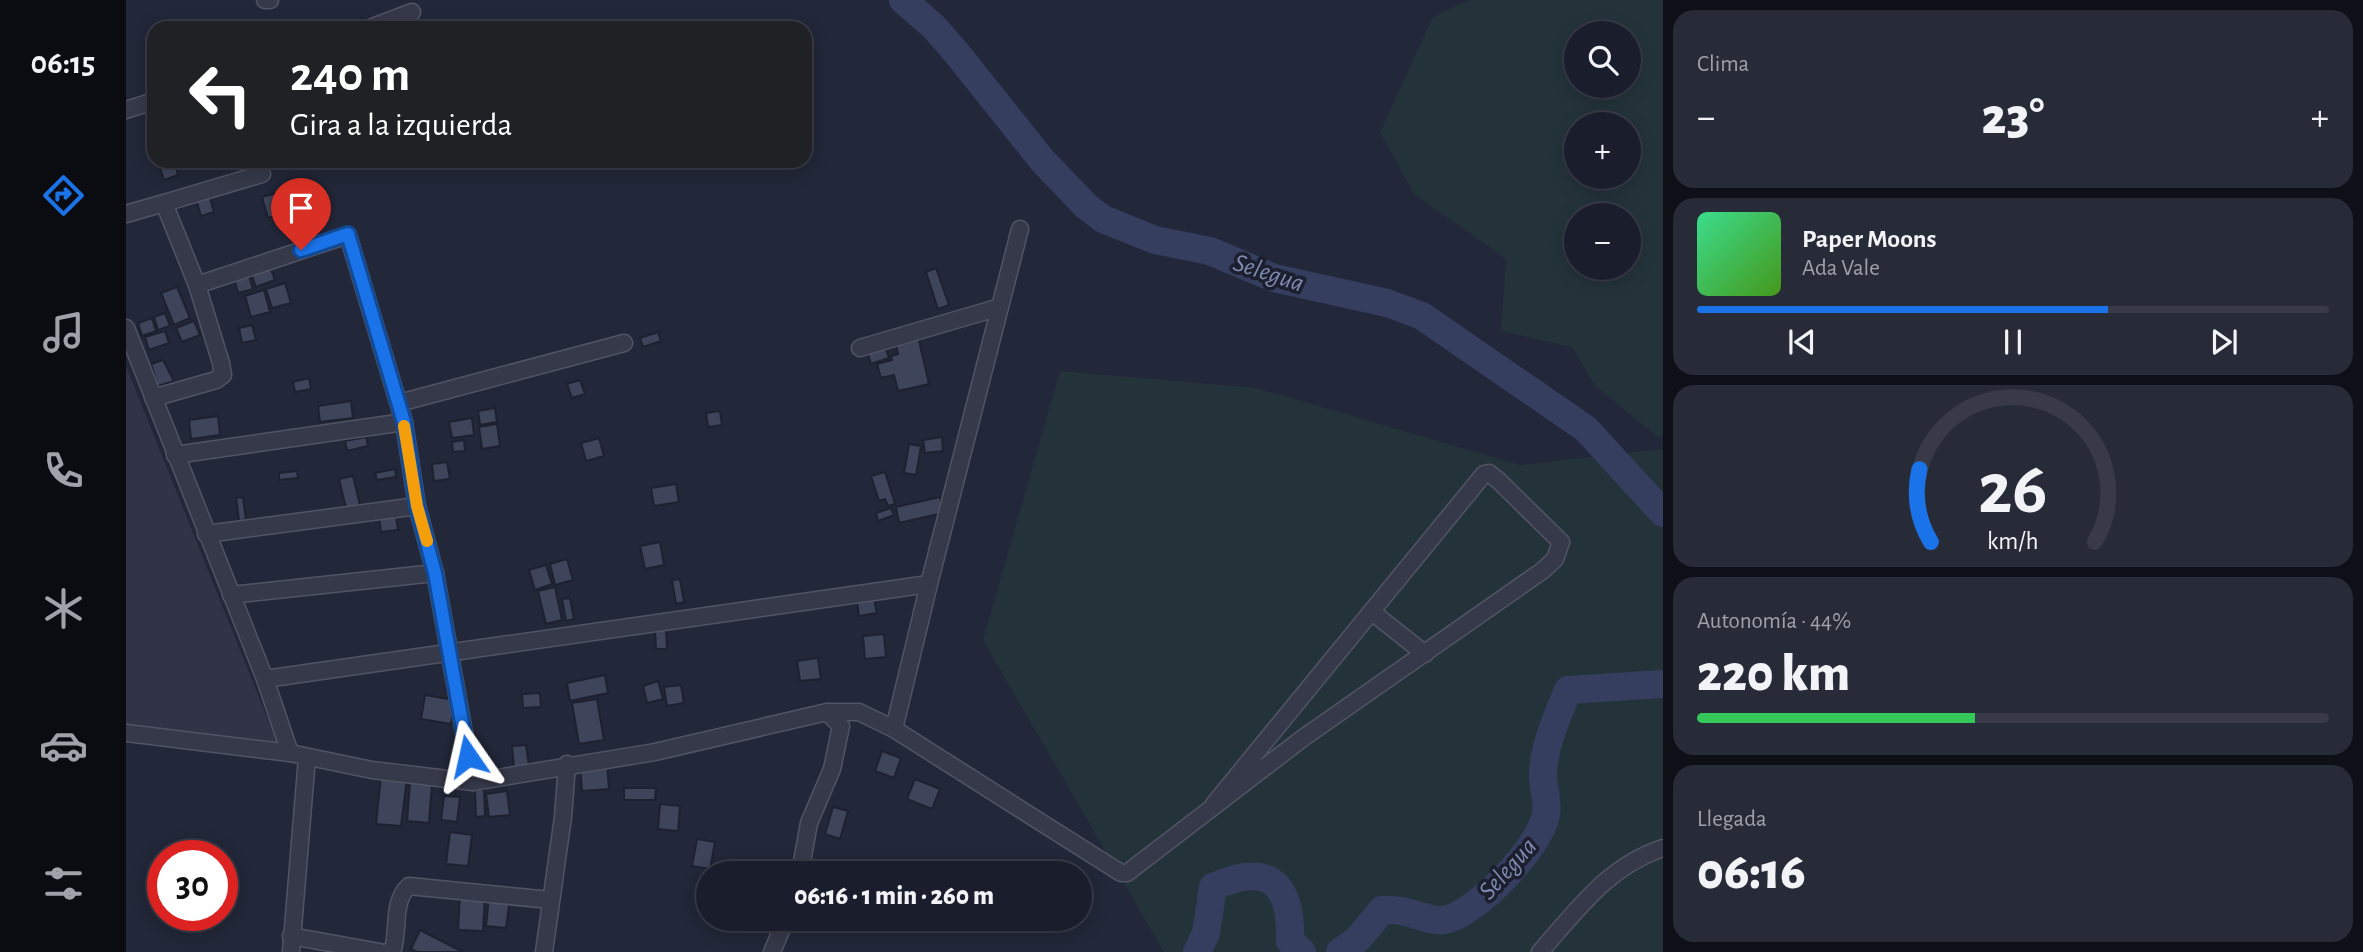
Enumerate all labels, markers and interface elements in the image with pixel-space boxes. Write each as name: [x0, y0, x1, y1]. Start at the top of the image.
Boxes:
map controls: [1564, 21, 1641, 280]
button: search: [1564, 21, 1641, 98]
text: 06:15: [31, 47, 95, 79]
icon: left: [175, 49, 266, 140]
text: 240 m: [290, 51, 410, 100]
text: Clima: [1697, 53, 1749, 76]
text: 23°: [1982, 91, 2044, 143]
text: −: [1697, 99, 1715, 137]
text: +: [2311, 99, 2329, 137]
text: Gira a la izquierda: [290, 109, 512, 141]
button: +: [1564, 112, 1641, 189]
icon: directions: [39, 171, 88, 220]
pin: [271, 178, 331, 250]
icon: arrive: [282, 189, 320, 227]
button: −: [1564, 203, 1641, 280]
text: Paper Moons: [1802, 226, 1937, 252]
water label: Selegua: [1230, 249, 1307, 297]
text: Ada Vale: [1802, 257, 1880, 280]
icon: music: [39, 308, 88, 357]
icon: previous: [1783, 323, 1821, 361]
icon: pause: [1994, 323, 2032, 361]
icon: next: [2205, 323, 2243, 361]
icon: phone: [39, 446, 88, 495]
text: 26: [1978, 454, 2048, 527]
text: km/h: [1987, 529, 2039, 554]
icon: climate: [39, 584, 88, 633]
text: Autonomía · 44%: [1697, 610, 1851, 633]
text: 220 km: [1697, 648, 1850, 700]
position arrow: [431, 719, 505, 793]
icon: car: [39, 721, 88, 770]
text: Llegada: [1697, 808, 1767, 831]
water label: Selegua: [1474, 833, 1542, 904]
speed limit sign: 30: [147, 840, 238, 931]
text: 06:16: [1697, 846, 1806, 898]
icon: filters: [39, 859, 88, 908]
text: 06:16 · 1 min · 260 m: [794, 883, 994, 909]

